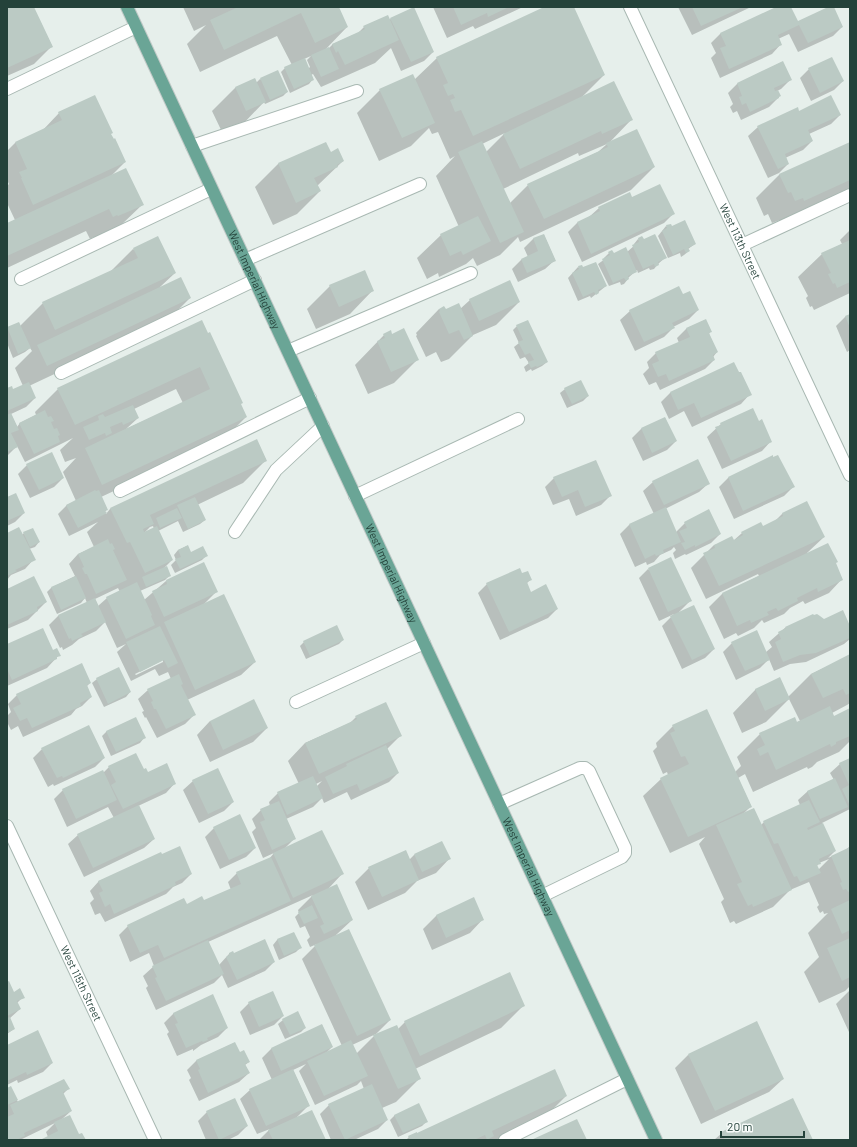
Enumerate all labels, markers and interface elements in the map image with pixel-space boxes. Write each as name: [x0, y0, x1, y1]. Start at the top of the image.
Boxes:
street label: West 113th Street: [717, 201, 764, 281]
street label: West Imperial Highway: [226, 228, 283, 331]
street label: West Imperial Highway: [363, 522, 421, 625]
street label: West Imperial Highway: [500, 815, 558, 918]
street label: West 115th Street: [58, 943, 105, 1023]
scale bar: [721, 1113, 804, 1139]
text: 20 m: [727, 1119, 753, 1133]

